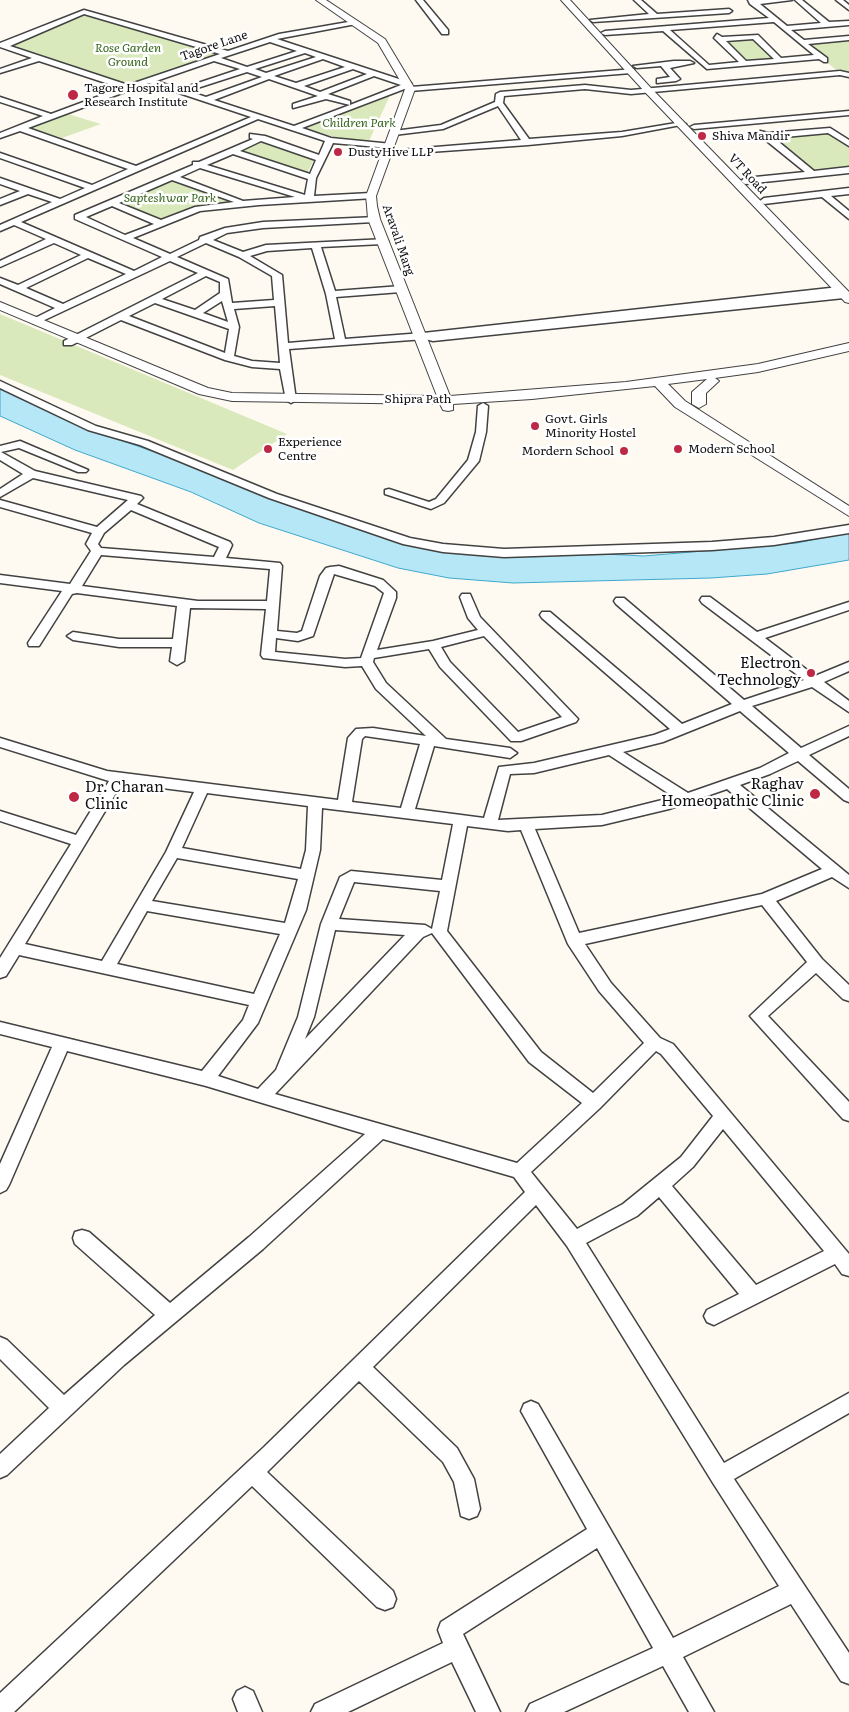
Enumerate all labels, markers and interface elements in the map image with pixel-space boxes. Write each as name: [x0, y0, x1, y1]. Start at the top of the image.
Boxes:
street label: Tagore Lane: [179, 28, 249, 64]
park label: Rose Garden Ground: [95, 41, 161, 69]
place label: Tagore Hospital and Research Institute: [84, 81, 198, 109]
marker: Tagore Hospital and Research Institute: [66, 88, 80, 102]
park label: Children Park: [322, 116, 396, 130]
place label: Shiva Mandir: [712, 129, 790, 143]
marker: Shiva Mandir: [696, 130, 708, 142]
place label: DustyHive LLP: [348, 145, 433, 159]
marker: DustyHive LLP: [332, 146, 344, 158]
street label: VT Road: [725, 151, 769, 197]
park label: Sapteshwar Park: [124, 191, 216, 205]
street label: Aravali Marg: [379, 202, 417, 278]
street label: Shipra Path: [384, 392, 452, 406]
place label: Govt. Girls Minority Hostel: [545, 412, 636, 440]
marker: Govt. Girls Minority Hostel: [529, 420, 541, 432]
place label: Experience Centre: [278, 435, 342, 463]
place label: Modern School: [688, 442, 775, 456]
marker: Experience Centre: [262, 443, 274, 455]
marker: Modern School: [672, 443, 684, 455]
place label: Mordern School: [522, 444, 614, 458]
marker: Mordern School: [618, 445, 630, 457]
place label: Electron Technology: [717, 655, 801, 690]
marker: Electron Technology: [805, 667, 817, 679]
place label: Raghav Homeopathic Clinic: [661, 776, 804, 811]
place label: Dr. Charan Clinic: [85, 779, 164, 814]
marker: Raghav Homeopathic Clinic: [808, 787, 822, 801]
marker: Dr. Charan Clinic: [67, 790, 81, 804]

